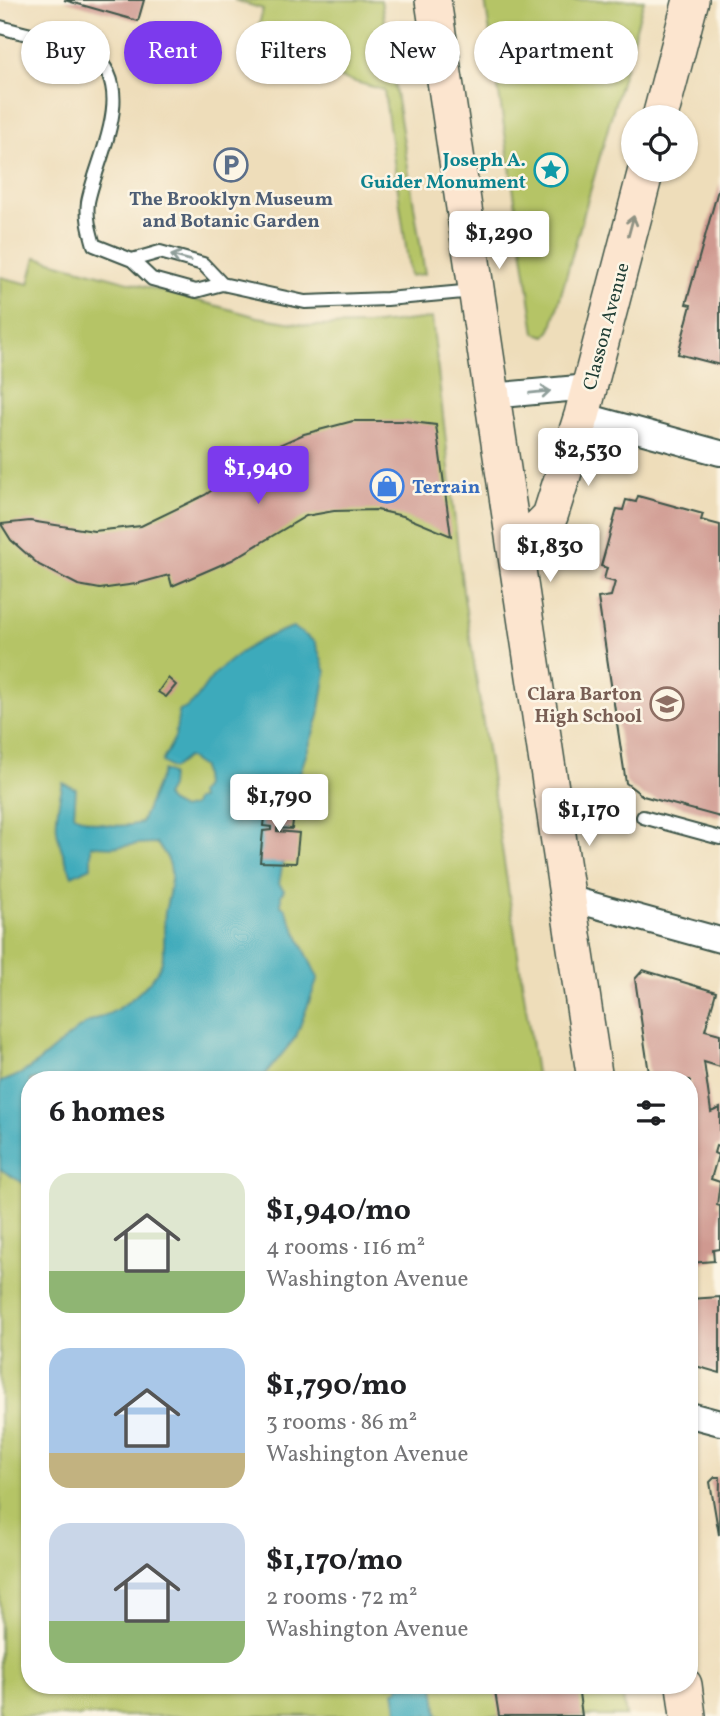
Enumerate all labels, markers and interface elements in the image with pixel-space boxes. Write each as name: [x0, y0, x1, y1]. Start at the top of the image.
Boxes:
chip: Buy: [21, 21, 110, 84]
chip: Rent: [124, 21, 222, 84]
chip: Filters: [236, 21, 351, 84]
chip: New: [365, 21, 460, 84]
chip: Apartment: [474, 21, 638, 84]
map controls: [621, 105, 698, 182]
button: locate: [621, 105, 698, 182]
parking icon: The Brooklyn Museum and Botanic Garden: [212, 146, 250, 184]
place label: Joseph A. Guider Monument: [360, 148, 526, 196]
place icon: Joseph A. Guider Monument: [532, 151, 570, 189]
place label: The Brooklyn Museum and Botanic Garden: [129, 187, 333, 235]
pin: $1,290: [442, 212, 556, 271]
one-way arrow: [625, 215, 638, 238]
text: $1,290: [465, 218, 533, 250]
one-way arrow: [170, 251, 193, 264]
street label: Classon Avenue: [577, 260, 636, 393]
one-way arrow: [528, 385, 551, 398]
pin: $2,530: [531, 428, 645, 488]
text: $2,530: [554, 435, 622, 467]
pin: $1,940: [201, 447, 315, 506]
text: $1,940: [224, 453, 292, 485]
shop icon: Terrain: [368, 467, 406, 505]
place label: Terrain: [412, 475, 480, 501]
pin: $1,830: [493, 524, 607, 584]
text: $1,830: [517, 531, 583, 563]
place label: Clara Barton High School: [527, 682, 642, 730]
school or university icon: Clara Barton High School: [648, 685, 686, 723]
pin: $1,790: [222, 774, 336, 834]
text: $1,790: [246, 781, 312, 813]
pin: $1,170: [532, 788, 646, 848]
text: $1,170: [558, 795, 620, 827]
text: 6 homes: [49, 1092, 165, 1134]
icon: filters: [632, 1094, 670, 1132]
text: $1,940/mo: [266, 1190, 411, 1232]
icon: home: [105, 1201, 189, 1285]
text: 4 rooms · 116 m²: [266, 1232, 425, 1264]
text: Washington Avenue: [266, 1264, 469, 1296]
text: $1,790/mo: [266, 1365, 407, 1407]
icon: home: [105, 1376, 189, 1460]
text: 3 rooms · 86 m²: [266, 1407, 417, 1439]
text: Washington Avenue: [266, 1439, 469, 1471]
text: $1,170/mo: [266, 1540, 403, 1582]
icon: home: [105, 1551, 189, 1635]
text: 2 rooms · 72 m²: [266, 1582, 417, 1614]
text: Washington Avenue: [266, 1614, 469, 1646]

